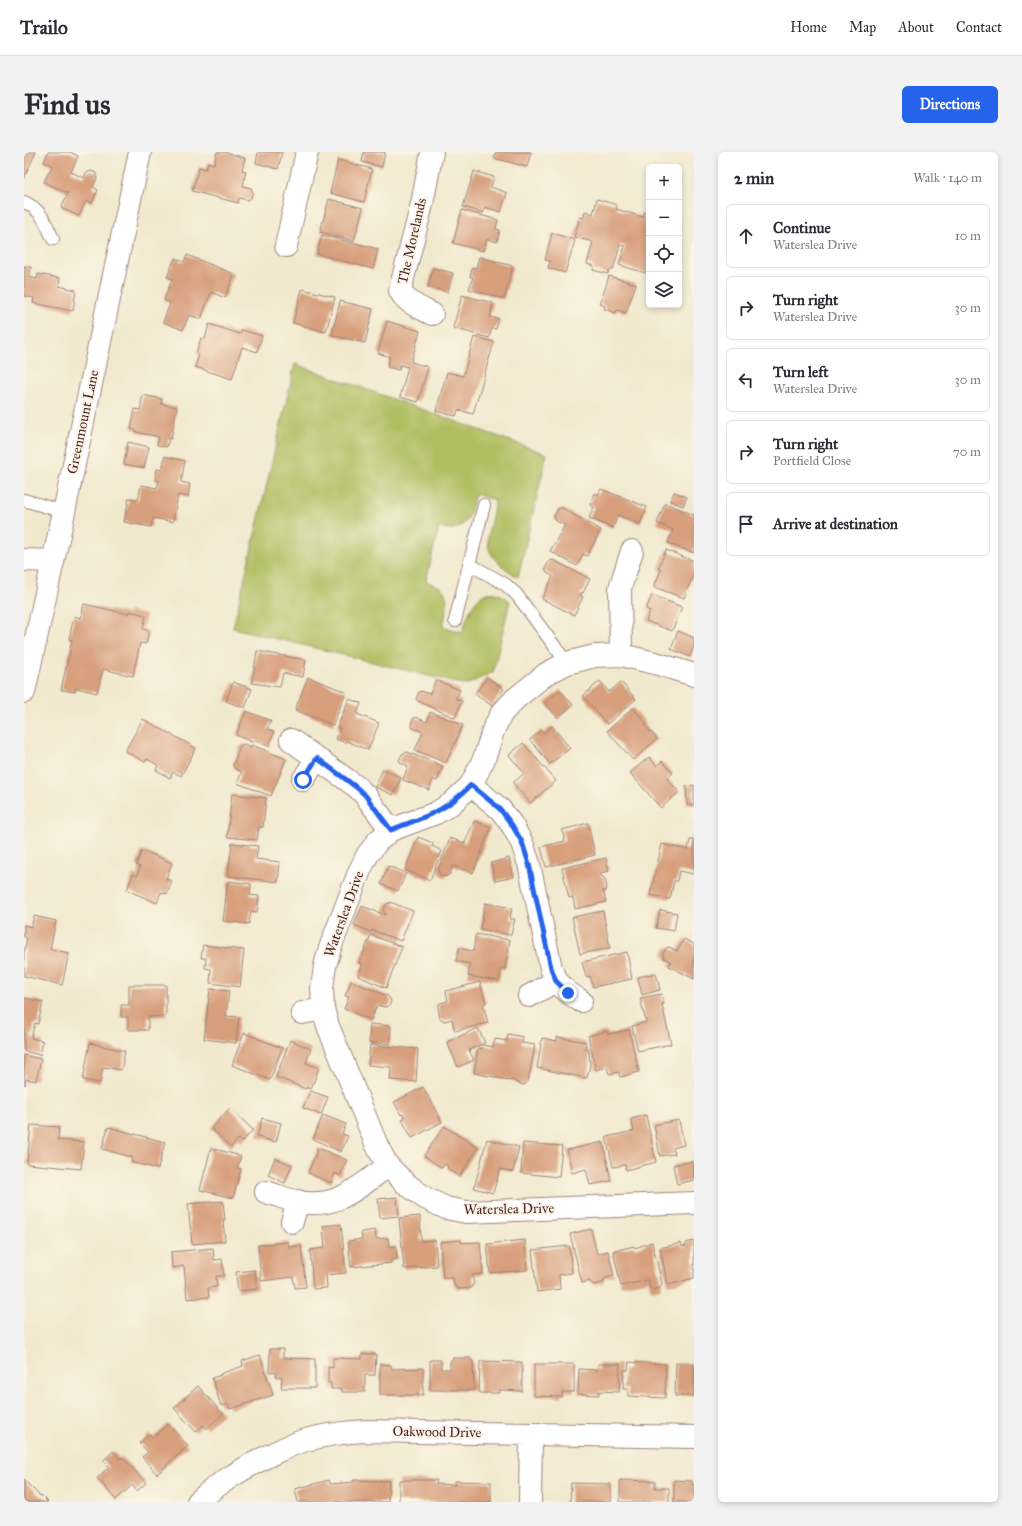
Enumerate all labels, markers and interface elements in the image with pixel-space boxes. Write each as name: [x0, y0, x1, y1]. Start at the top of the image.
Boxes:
text: Trailo: [20, 16, 68, 39]
text: Home: [790, 19, 827, 36]
text: Map: [849, 19, 876, 36]
text: About: [898, 19, 934, 36]
text: Contact: [956, 19, 1002, 36]
button: Directions: [902, 86, 998, 123]
text: Find us: [24, 87, 110, 122]
map controls: [646, 164, 682, 308]
button: +: [646, 164, 682, 200]
text: 2 min: [734, 168, 774, 189]
text: Walk · 140 m: [913, 170, 982, 186]
street label: The Morelands: [394, 196, 430, 286]
button: −: [646, 200, 682, 236]
text: Continue: [773, 219, 831, 237]
icon: ahead: [735, 225, 757, 247]
text: 10 m: [955, 228, 981, 244]
button: locate: [646, 236, 682, 272]
text: Waterslea Drive: [773, 237, 857, 253]
button: layers: [646, 272, 682, 308]
text: Turn right: [773, 291, 838, 309]
icon: right: [735, 297, 757, 319]
text: 30 m: [955, 300, 981, 316]
text: Waterslea Drive: [773, 309, 857, 325]
text: Turn left: [773, 363, 829, 381]
street label: Greenmount Lane: [64, 368, 102, 476]
icon: left: [735, 369, 757, 391]
text: 30 m: [955, 372, 981, 388]
text: Waterslea Drive: [773, 381, 857, 397]
text: Turn right: [773, 435, 838, 453]
icon: right: [735, 441, 757, 463]
text: 70 m: [953, 444, 981, 460]
text: Portfield Close: [773, 453, 851, 469]
icon: arrive: [735, 513, 757, 535]
text: Arrive at destination: [773, 515, 898, 533]
route start: [294, 771, 312, 789]
street label: Waterslea Drive: [321, 868, 368, 959]
route end: [559, 984, 577, 1002]
street label: Waterslea Drive: [464, 1200, 555, 1218]
street label: Oakwood Drive: [392, 1423, 482, 1441]

